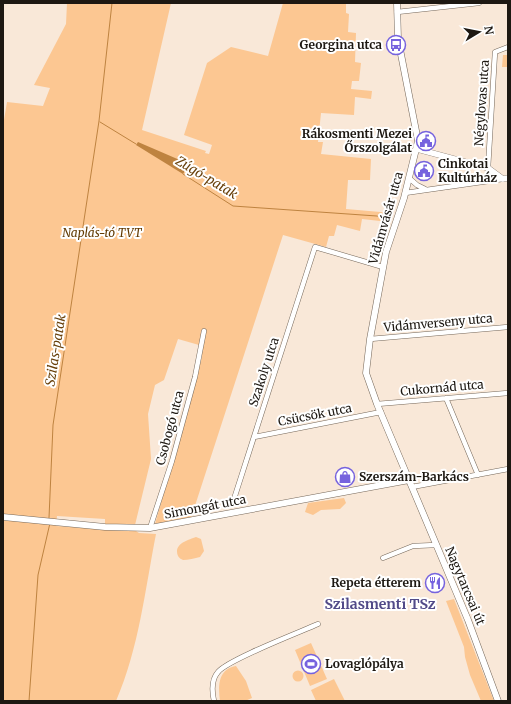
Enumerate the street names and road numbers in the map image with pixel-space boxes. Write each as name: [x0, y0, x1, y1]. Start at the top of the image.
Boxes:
street label: Négylovas utca: [471, 59, 492, 147]
street label: Vidámvásár utca: [365, 169, 406, 267]
street label: Vidámverseny utca: [382, 310, 494, 335]
street label: Szakoly utca: [245, 335, 282, 408]
street label: Cukornád utca: [400, 376, 485, 399]
street label: Csobogó utca: [152, 388, 187, 467]
street label: Csücsök utca: [277, 400, 354, 429]
street label: Simongát utca: [163, 491, 248, 522]
street label: Nagytarcsai út: [442, 544, 489, 628]

